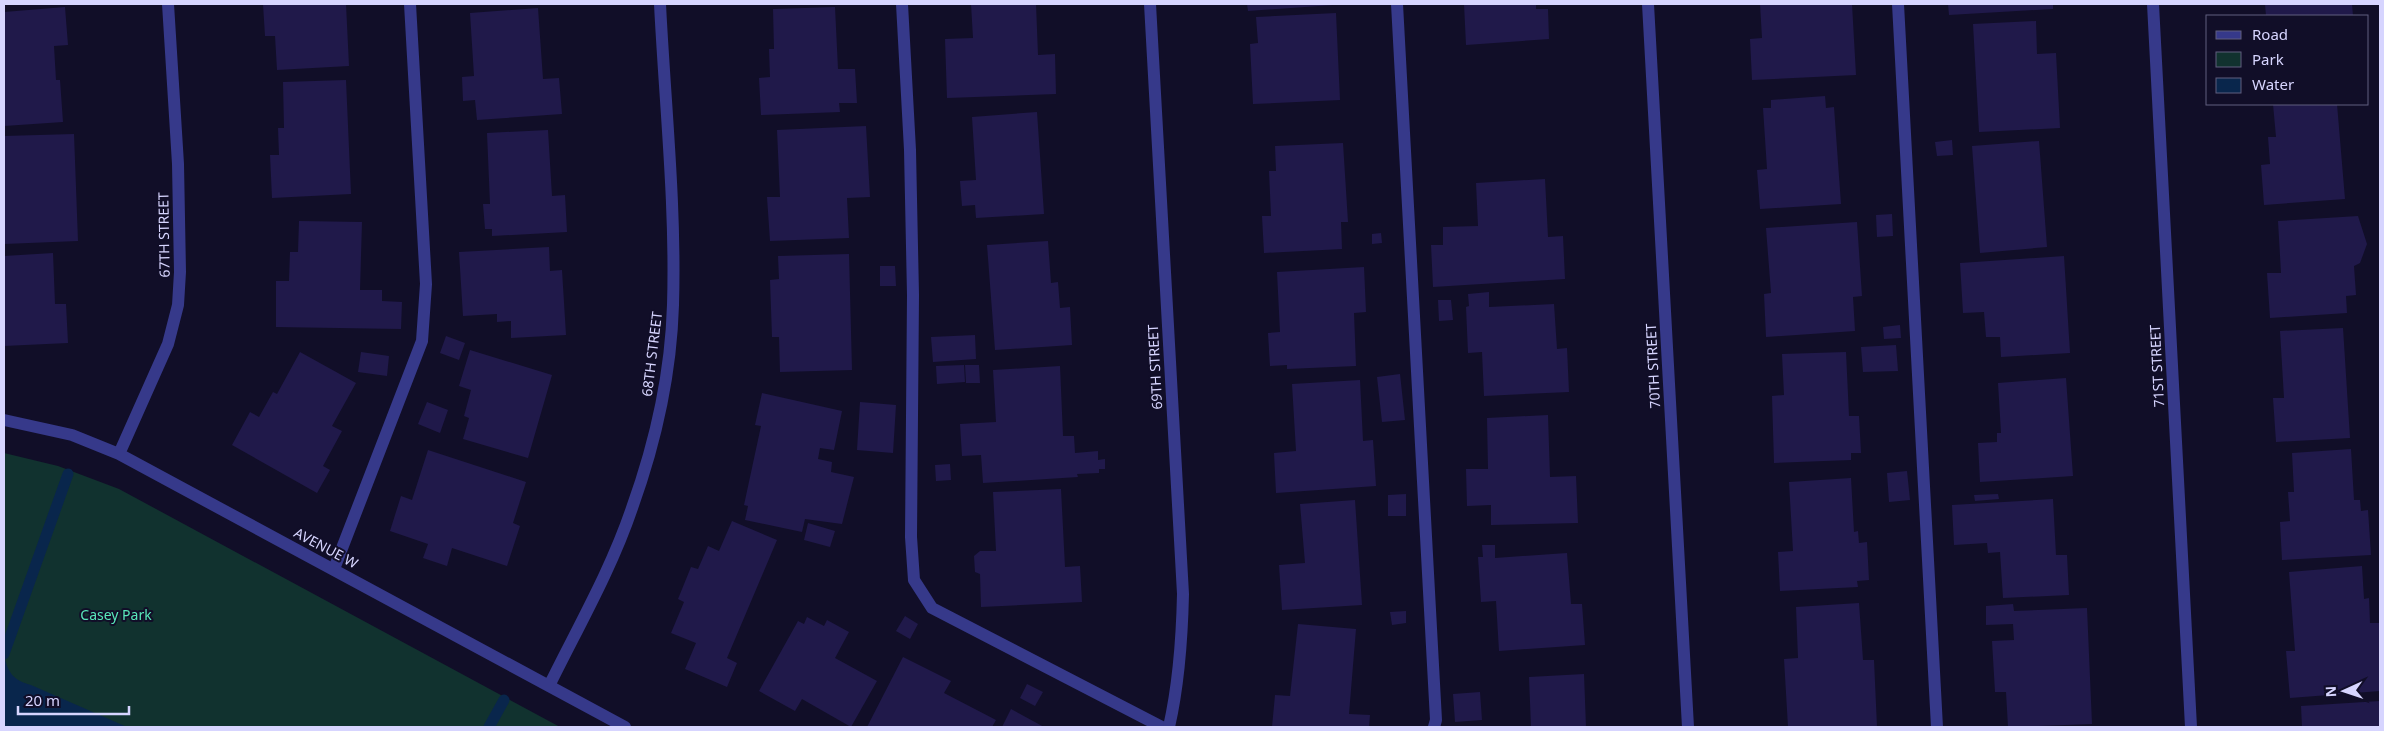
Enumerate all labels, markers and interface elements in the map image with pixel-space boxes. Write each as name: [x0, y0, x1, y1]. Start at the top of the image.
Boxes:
legend: [2206, 15, 2369, 105]
text: Road: [2252, 24, 2288, 44]
text: Park: [2252, 49, 2284, 69]
text: Water: [2252, 74, 2294, 94]
street label: 67TH STREET: [153, 192, 174, 278]
street label: 68TH STREET: [637, 310, 666, 397]
street label: 70TH STREET: [1641, 323, 1664, 409]
street label: 69TH STREET: [1143, 324, 1166, 410]
street label: 71ST STREET: [2145, 324, 2168, 408]
street label: AVENUE W: [291, 523, 362, 572]
park label: Casey Park: [80, 605, 152, 624]
north arrow: [2319, 666, 2369, 716]
scale bar: [18, 684, 129, 716]
text: N: [2321, 686, 2340, 698]
text: 20 m: [25, 690, 60, 710]

